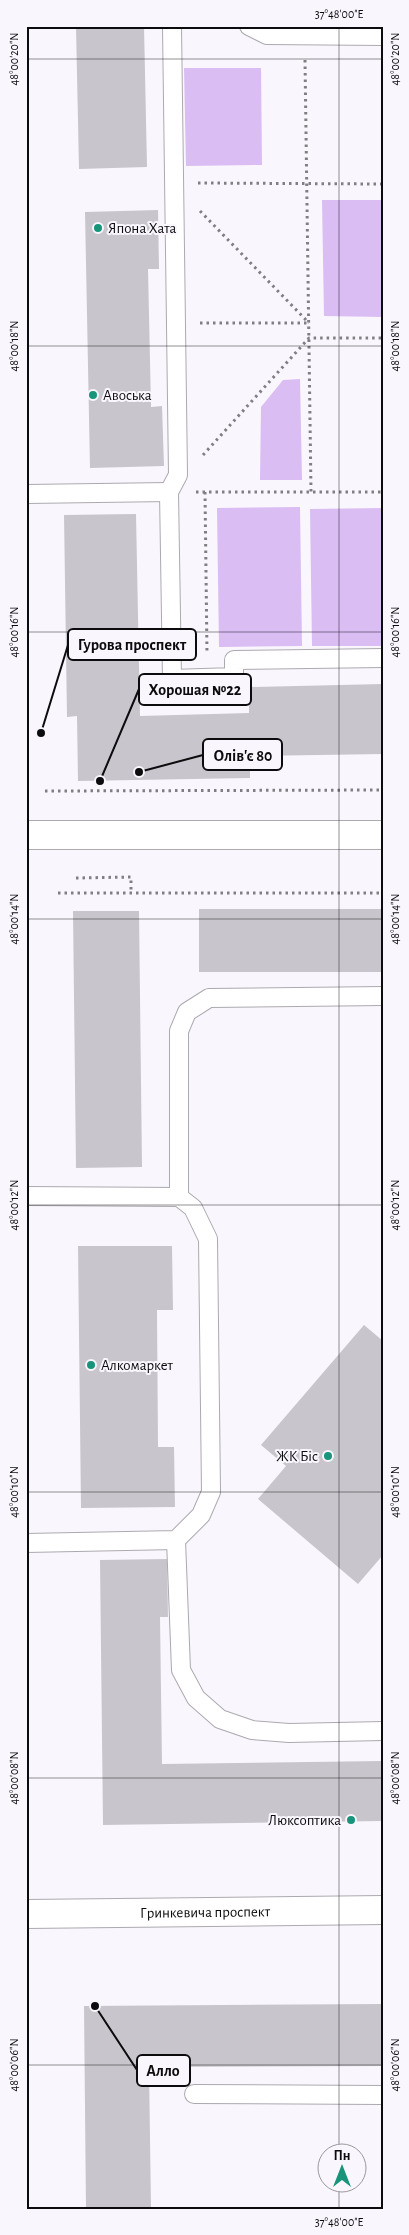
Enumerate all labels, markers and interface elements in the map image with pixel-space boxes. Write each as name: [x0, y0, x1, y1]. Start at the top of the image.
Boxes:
text: 37°48'00"E: [315, 8, 364, 20]
text: 48°00'20"N: [8, 33, 20, 86]
text: 48°00'20"N: [389, 33, 401, 86]
place label: Япона Хата: [108, 221, 177, 236]
marker: Япона Хата: [92, 222, 104, 234]
text: 48°00'18"N: [8, 320, 20, 372]
text: 48°00'18"N: [389, 320, 401, 372]
place label: Авоська: [103, 388, 152, 403]
marker: Авоська: [87, 389, 99, 401]
text: 48°00'16"N: [8, 607, 20, 657]
text: 48°00'16"N: [389, 607, 401, 657]
callout: Гурова проспект: [68, 629, 196, 660]
text: Гурова проспект: [78, 637, 187, 654]
callout: Хорошая №22: [139, 674, 251, 705]
text: Хорошая №22: [149, 682, 242, 698]
callout: Олів'є 80: [203, 739, 282, 770]
text: Олів'є 80: [214, 748, 272, 764]
text: 48°00'14"N: [8, 893, 20, 945]
text: 48°00'14"N: [389, 893, 401, 945]
text: 48°00'12"N: [8, 1180, 20, 1230]
text: 48°00'12"N: [389, 1180, 401, 1230]
place label: Алкомаркет: [101, 1358, 174, 1373]
marker: Алкомаркет: [85, 1359, 97, 1371]
place label: ЖК Біс: [276, 1449, 318, 1464]
marker: ЖК Біс: [322, 1450, 334, 1462]
text: 48°00'10"N: [8, 1466, 20, 1518]
text: 48°00'10"N: [389, 1466, 401, 1518]
text: 48°00'08"N: [8, 1751, 20, 1805]
text: 48°00'08"N: [389, 1751, 401, 1805]
place label: Люксоптика: [268, 1813, 341, 1828]
marker: Люксоптика: [345, 1814, 357, 1826]
street label: Гринкевича проспект: [140, 1904, 271, 1920]
text: 48°00'06"N: [8, 2038, 20, 2092]
text: 48°00'06"N: [389, 2038, 401, 2092]
callout: Алло: [137, 2055, 190, 2086]
text: Алло: [146, 2063, 180, 2079]
north arrow: [316, 2142, 366, 2192]
text: Пн: [333, 2149, 351, 2163]
text: 37°48'00"E: [315, 2216, 364, 2228]

